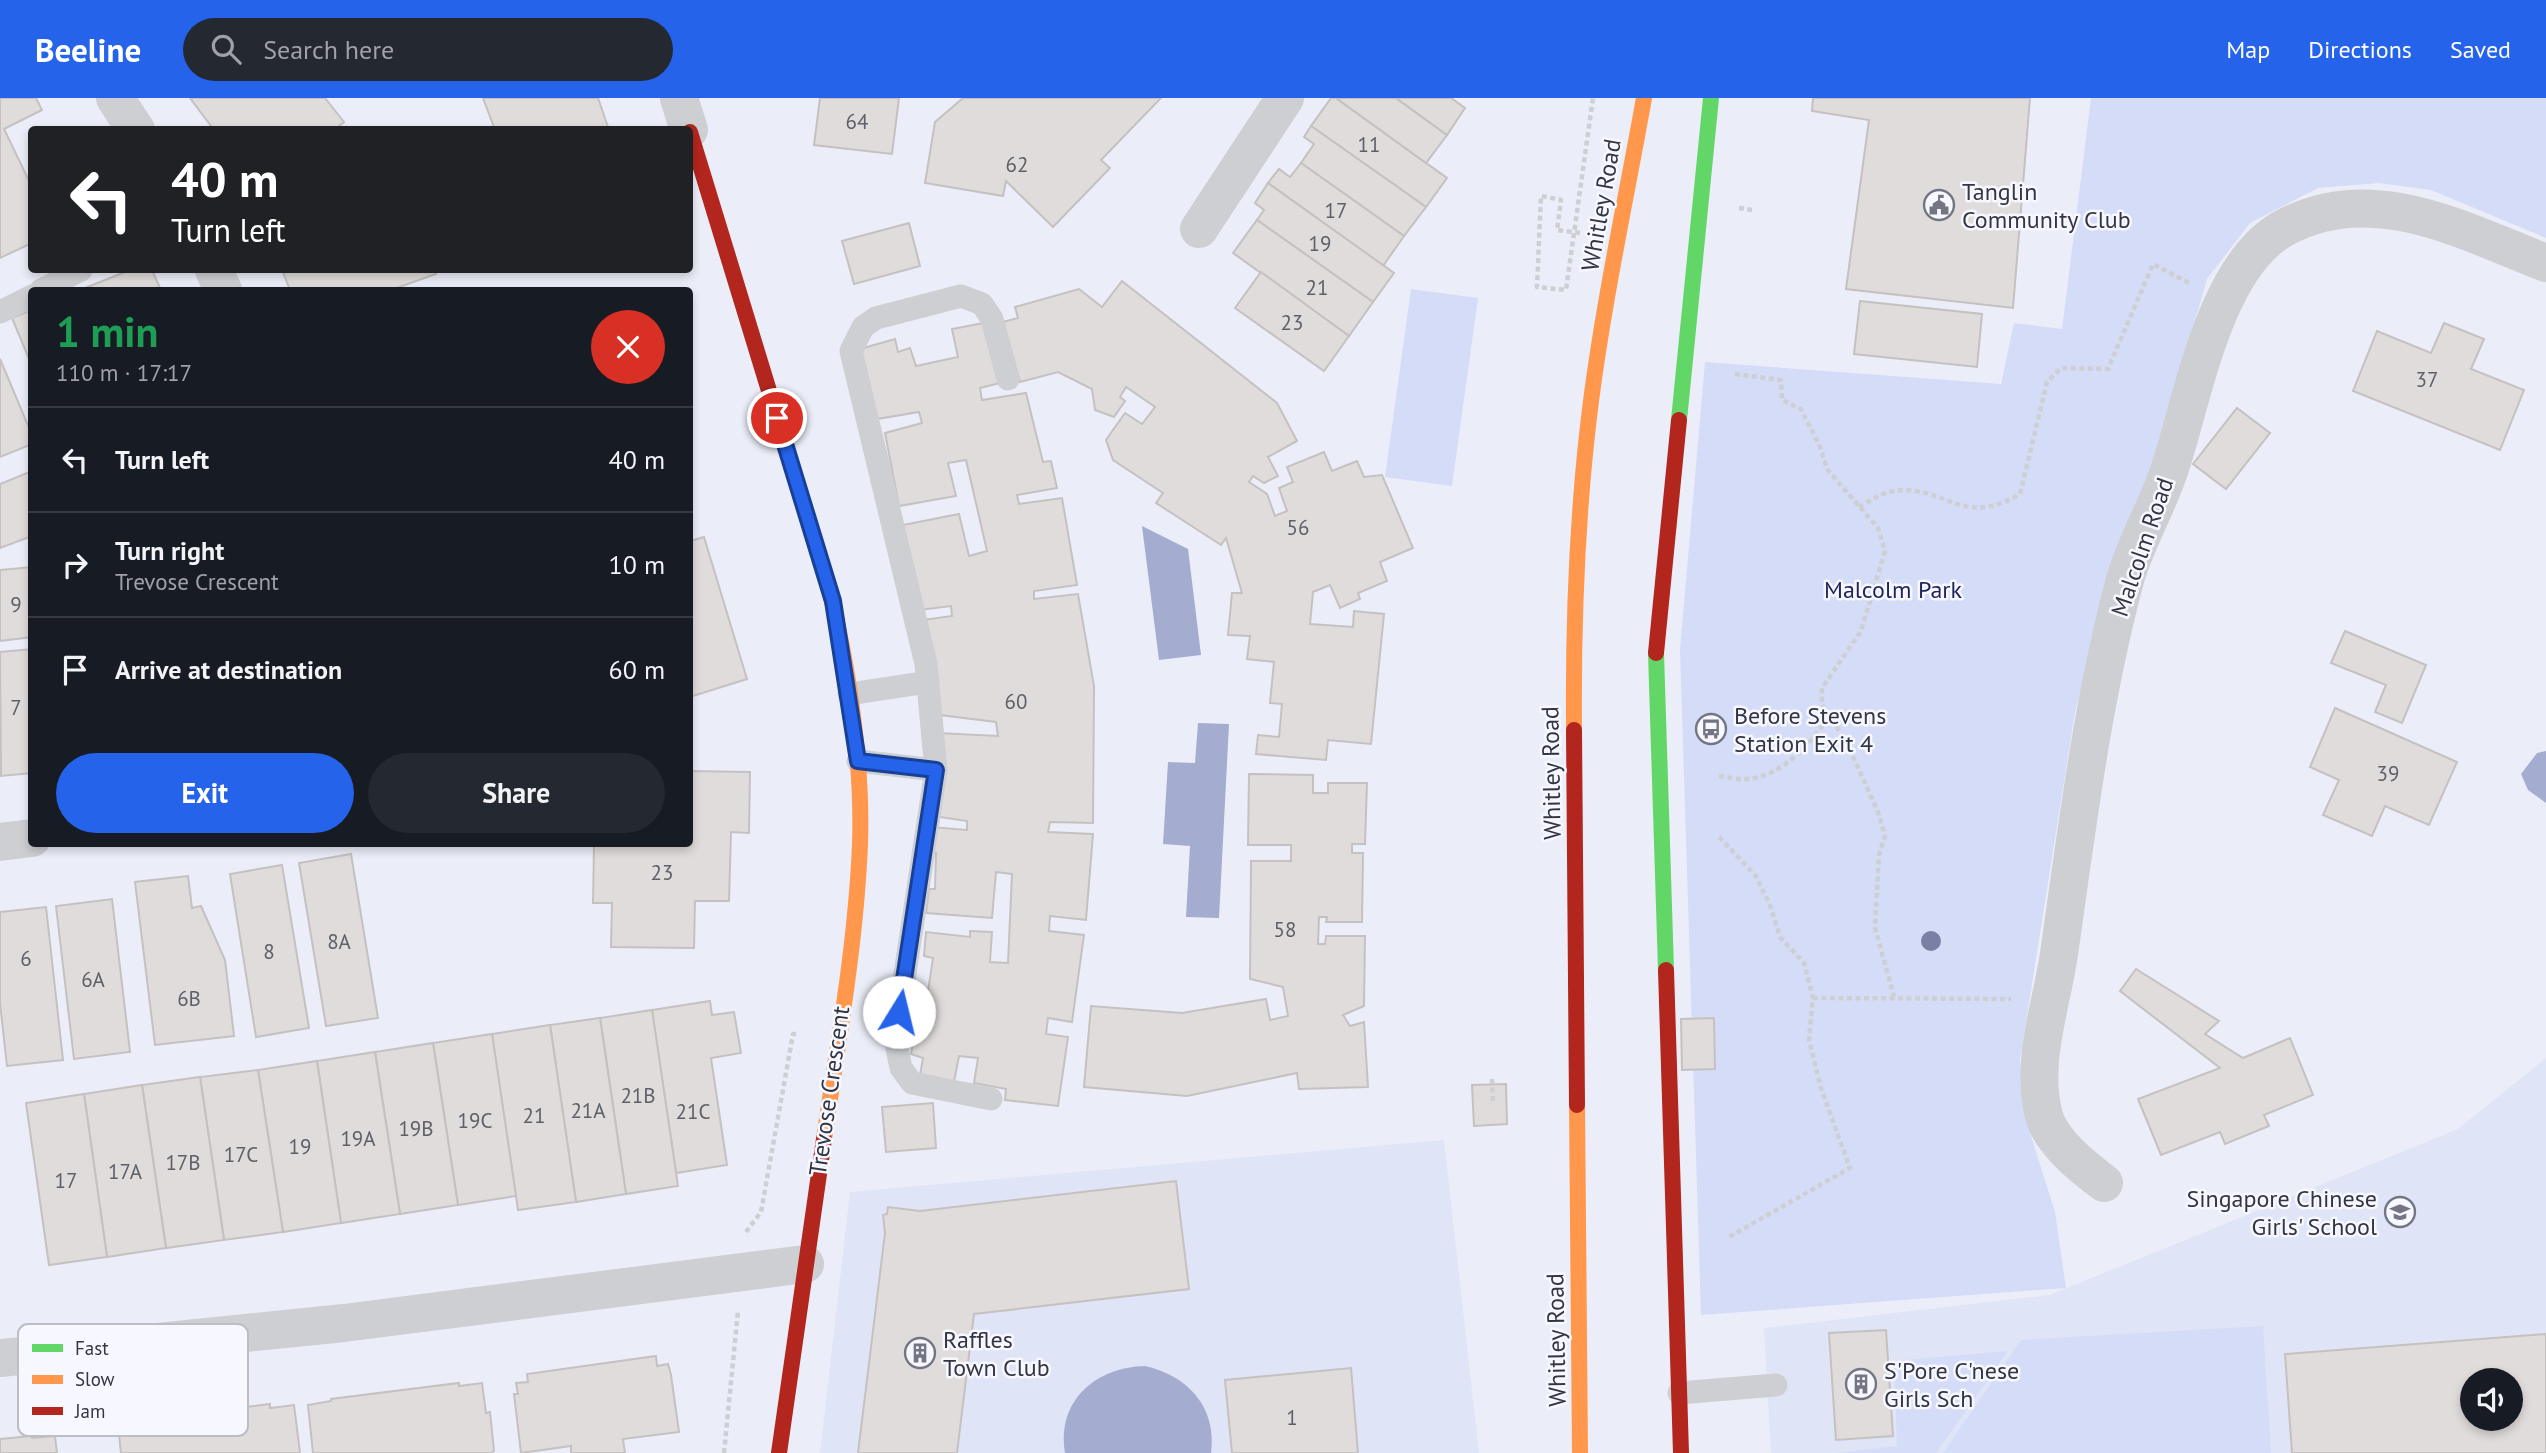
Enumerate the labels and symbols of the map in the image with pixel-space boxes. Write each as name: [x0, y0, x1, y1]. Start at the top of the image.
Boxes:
house number: 64: [846, 108, 868, 135]
house number: 11: [1358, 131, 1380, 158]
street label: Whitley Road: [1574, 136, 1628, 274]
house number: 62: [1006, 151, 1028, 178]
place label: Tanglin Community Club: [1962, 176, 2131, 235]
public building icon: Tanglin Community Club: [1922, 188, 1956, 222]
house number: 17: [1325, 197, 1347, 224]
house number: 19: [1309, 230, 1331, 257]
house number: 21: [1306, 274, 1328, 301]
house number: 23: [1281, 309, 1303, 336]
house number: 37: [2416, 366, 2438, 393]
pin: [747, 388, 807, 448]
street label: Malcolm Road: [2104, 474, 2180, 620]
house number: 56: [1287, 514, 1309, 541]
park label: Malcolm Park: [1824, 574, 1963, 605]
house number: 9: [10, 591, 22, 618]
house number: 60: [1005, 688, 1027, 715]
house number: 7: [10, 694, 22, 721]
place label: Before Stevens Station Exit 4: [1734, 700, 1886, 759]
street label: Whitley Road: [1534, 706, 1568, 840]
bus stop icon: Before Stevens Station Exit 4: [1694, 712, 1728, 746]
house number: 39: [2377, 760, 2399, 787]
house number: 23: [651, 859, 673, 886]
house number: 58: [1274, 916, 1296, 943]
house number: 8A: [327, 928, 352, 955]
house number: 8: [263, 938, 275, 965]
house number: 6: [20, 945, 32, 972]
house number: 6A: [81, 966, 106, 993]
position arrow: [862, 975, 936, 1049]
house number: 6B: [177, 985, 201, 1012]
street label: Trevose Crescent: [802, 1004, 856, 1178]
house number: 21B: [620, 1082, 656, 1109]
house number: 21A: [570, 1097, 606, 1124]
house number: 21C: [676, 1098, 710, 1125]
house number: 21: [523, 1102, 545, 1129]
house number: 19C: [458, 1107, 492, 1134]
house number: 19B: [398, 1115, 434, 1142]
house number: 19A: [340, 1125, 376, 1152]
house number: 19: [289, 1133, 311, 1160]
house number: 17C: [224, 1141, 258, 1168]
house number: 17B: [165, 1149, 201, 1176]
house number: 17A: [108, 1158, 143, 1185]
house number: 17: [55, 1167, 77, 1194]
place label: Singapore Chinese Girls' School: [2186, 1183, 2377, 1242]
school or university icon: Singapore Chinese Girls' School: [2383, 1195, 2417, 1229]
street label: Whitley Road: [1539, 1273, 1573, 1407]
legend: [18, 1324, 248, 1436]
place label: Raffles Town Club: [943, 1324, 1050, 1383]
text: Fast: [75, 1336, 109, 1360]
building icon: Raffles Town Club: [903, 1336, 937, 1370]
place label: S'Pore C'nese Girls Sch: [1884, 1355, 2019, 1414]
text: Slow: [75, 1367, 115, 1391]
building icon: S'Pore C'nese Girls Sch: [1844, 1367, 1878, 1401]
text: Jam: [74, 1399, 105, 1423]
house number: 1: [1286, 1404, 1298, 1431]

